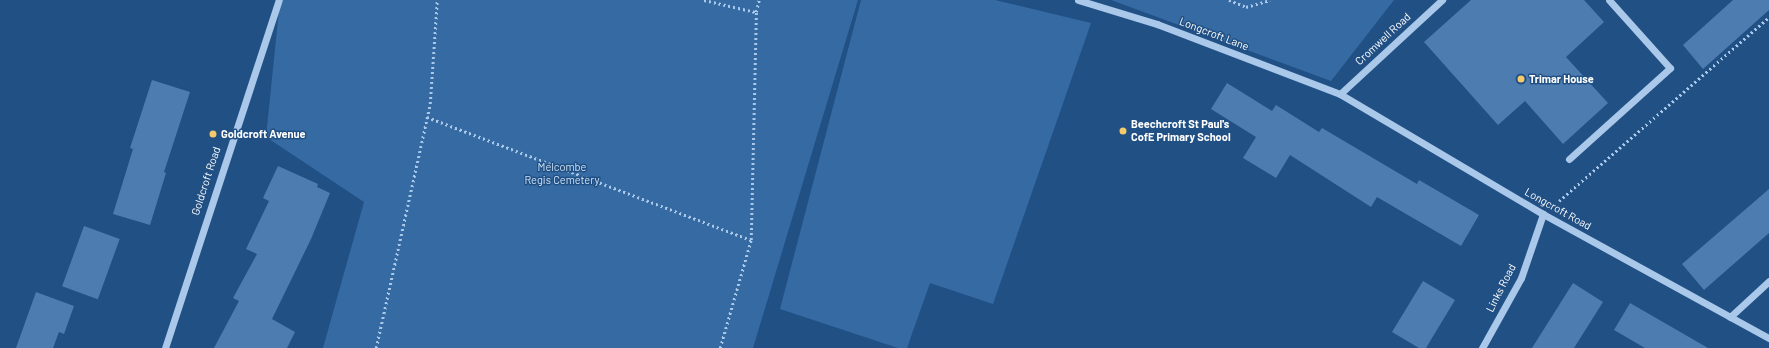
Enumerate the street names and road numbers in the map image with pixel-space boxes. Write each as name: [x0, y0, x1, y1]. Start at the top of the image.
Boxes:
street label: Cromwell Road: [1353, 10, 1413, 68]
street label: Longcroft Lane: [1177, 15, 1251, 53]
street label: Goldcroft Road: [189, 145, 223, 217]
street label: Longcroft Road: [1522, 185, 1594, 233]
street label: Links Road: [1483, 262, 1519, 314]

